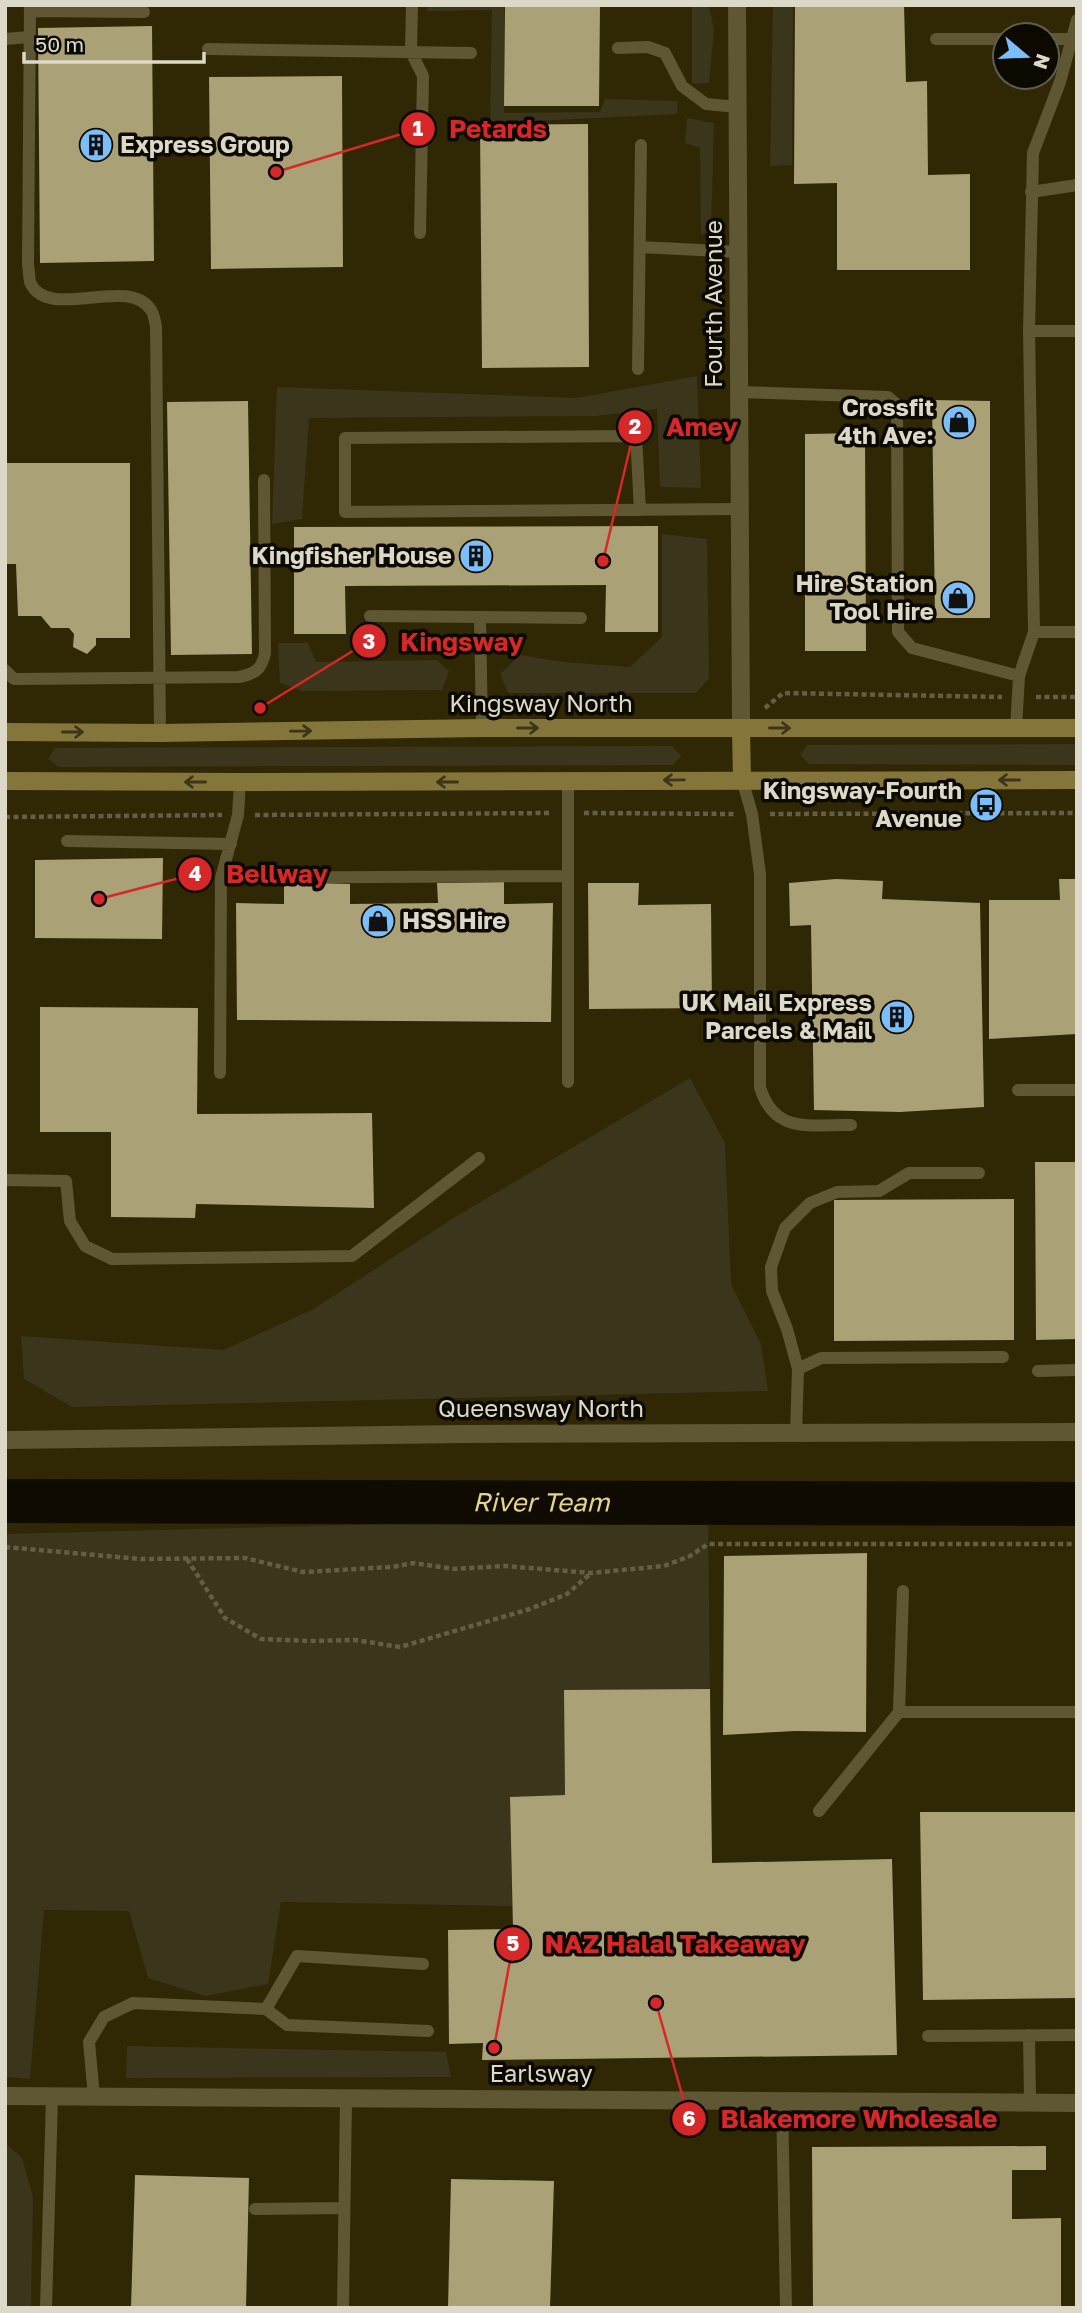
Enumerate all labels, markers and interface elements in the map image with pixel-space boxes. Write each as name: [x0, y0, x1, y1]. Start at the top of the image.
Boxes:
scale bar: [24, 21, 205, 65]
north arrow: [991, 21, 1061, 91]
text: 50 m: [35, 31, 84, 57]
text: N: [1029, 51, 1056, 72]
callout: Petards: [400, 106, 561, 153]
text: Petards: [449, 113, 547, 144]
text: 1: [413, 115, 424, 141]
building icon: Express Group: [77, 126, 115, 164]
place label: Express Group: [120, 129, 290, 158]
street label: Fourth Avenue: [698, 220, 727, 388]
place label: Crossfit 4th Ave:: [837, 392, 934, 449]
callout: Amey: [617, 403, 752, 450]
shop icon: Crossfit 4th Ave:: [940, 403, 978, 441]
text: Amey: [666, 411, 738, 442]
text: 2: [629, 413, 642, 439]
building icon: Kingfisher House: [457, 537, 495, 575]
place label: Kingfisher House: [251, 540, 452, 569]
place label: Hire Station Tool Hire: [796, 568, 934, 625]
shop icon: Hire Station Tool Hire: [939, 579, 977, 617]
callout: Kingsway: [351, 618, 538, 665]
text: Kingsway: [400, 626, 524, 657]
text: 3: [363, 628, 375, 654]
street label: Kingsway North: [449, 688, 633, 717]
one-way arrow: [517, 721, 540, 735]
one-way arrow: [769, 721, 792, 735]
one-way arrow: [289, 724, 312, 737]
one-way arrow: [62, 725, 85, 739]
one-way arrow: [663, 773, 686, 787]
one-way arrow: [997, 773, 1020, 787]
one-way arrow: [183, 775, 206, 789]
one-way arrow: [435, 775, 458, 789]
place label: Kingsway-Fourth Avenue: [763, 775, 962, 832]
bus stop icon: Kingsway-Fourth Avenue: [967, 786, 1005, 824]
callout: Bellway: [177, 850, 342, 897]
text: Bellway: [226, 858, 328, 889]
text: 4: [188, 860, 202, 886]
shop icon: HSS Hire: [359, 902, 397, 940]
place label: HSS Hire: [402, 905, 506, 934]
place label: UK Mail Express Parcels & Mail: [681, 987, 872, 1044]
building icon: UK Mail Express Parcels & Mail: [878, 998, 916, 1036]
street label: Queensway North: [438, 1393, 644, 1422]
water label: River Team: [472, 1486, 611, 1518]
callout: NAZ Halal Takeaway: [495, 1920, 819, 1967]
text: NAZ Halal Takeaway: [544, 1928, 806, 1959]
text: 5: [507, 1930, 520, 1956]
street label: Earlsway: [489, 2058, 593, 2087]
callout: Blakemore Wholesale: [672, 2095, 1012, 2142]
text: Blakemore Wholesale: [721, 2103, 997, 2134]
text: 6: [682, 2105, 696, 2131]

